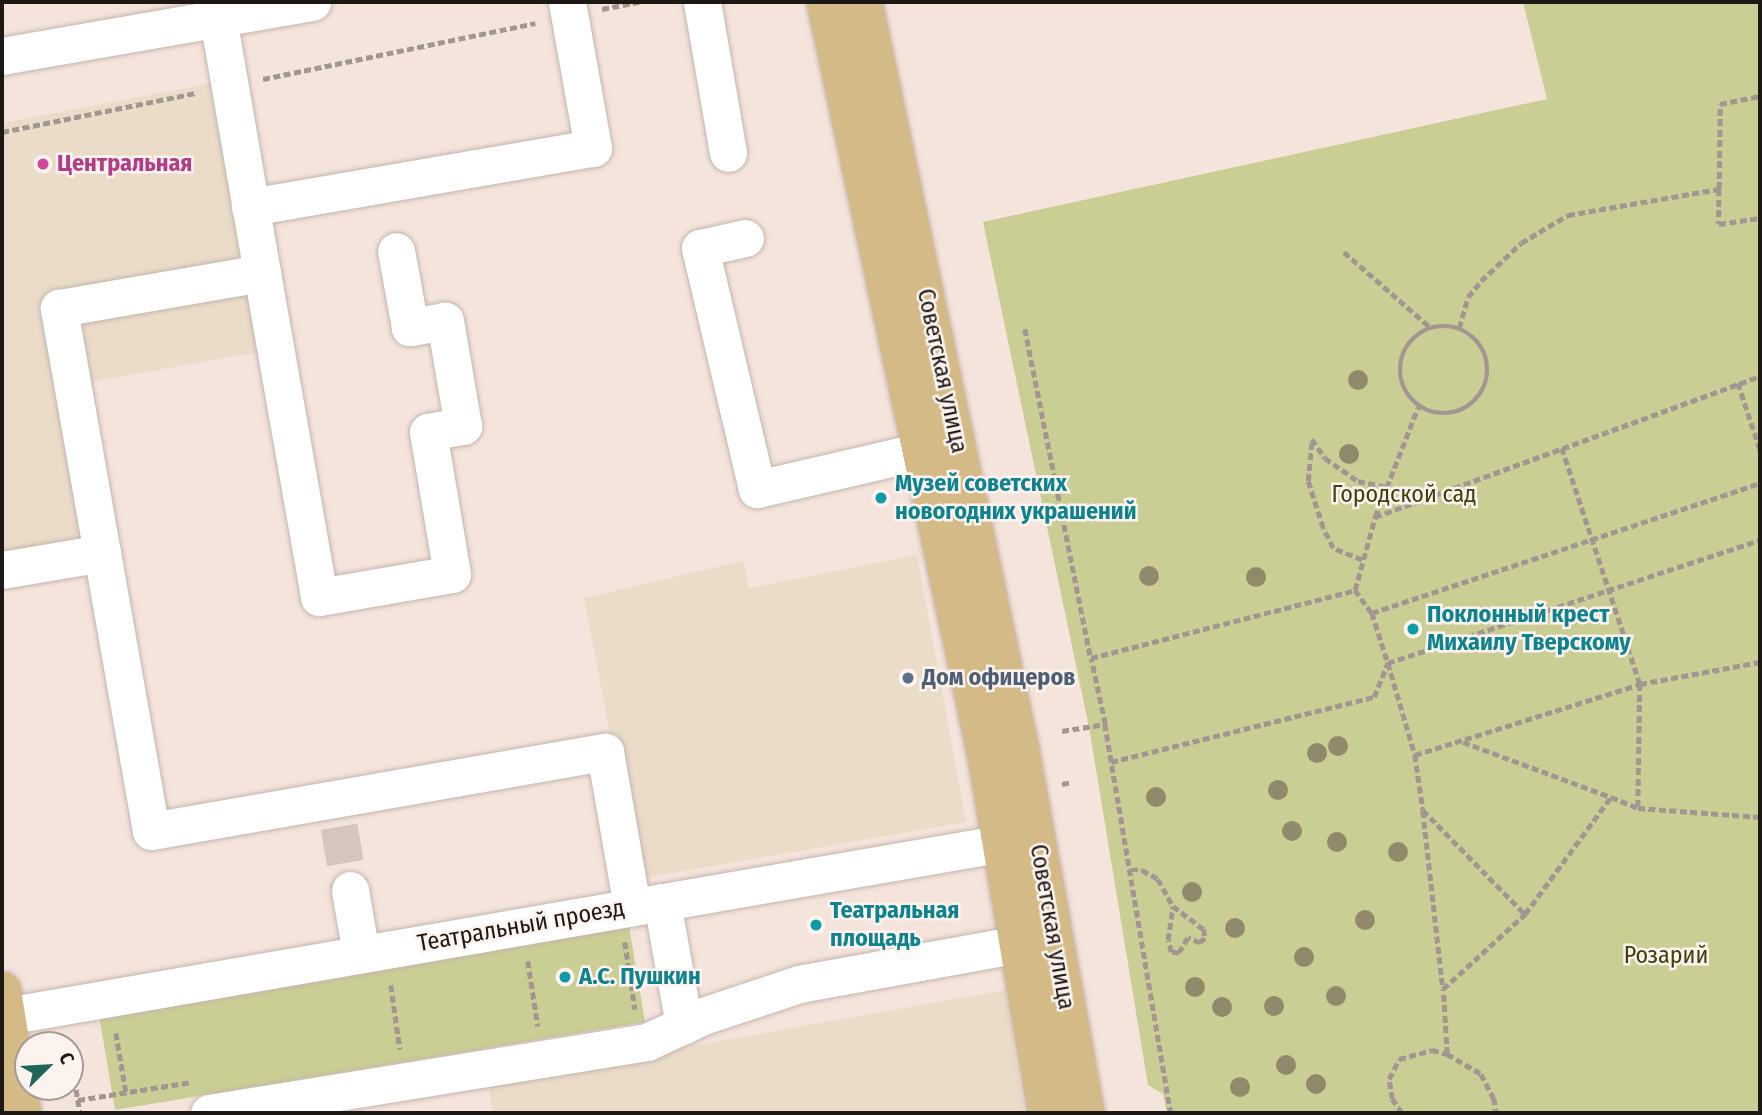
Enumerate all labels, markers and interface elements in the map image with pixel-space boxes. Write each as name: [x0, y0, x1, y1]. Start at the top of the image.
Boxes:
place label: Центральная: [57, 150, 192, 178]
marker: Центральная: [35, 156, 51, 172]
street label: Советская улица: [911, 286, 973, 456]
place label: Музей советских новогодних украшений: [895, 470, 1136, 526]
park label: Городской сад: [1332, 481, 1476, 509]
marker: Музей советских новогодних украшений: [873, 490, 889, 506]
place label: Поклонный крест Михаилу Тверскому: [1427, 601, 1631, 657]
marker: Поклонный крест Михаилу Тверскому: [1405, 621, 1421, 637]
place label: Дом офицеров: [922, 664, 1075, 692]
marker: Дом офицеров: [900, 670, 916, 686]
street label: Советская улица: [1023, 842, 1081, 1012]
street label: Театральный проезд: [415, 894, 627, 958]
place label: Театральная площадь: [830, 897, 959, 953]
marker: Театральная площадь: [808, 917, 824, 933]
park label: Розарий: [1624, 942, 1708, 970]
place label: А.С. Пушкин: [579, 963, 701, 991]
marker: А.С. Пушкин: [557, 969, 573, 985]
north arrow: [14, 1031, 84, 1101]
text: С: [54, 1049, 79, 1067]

